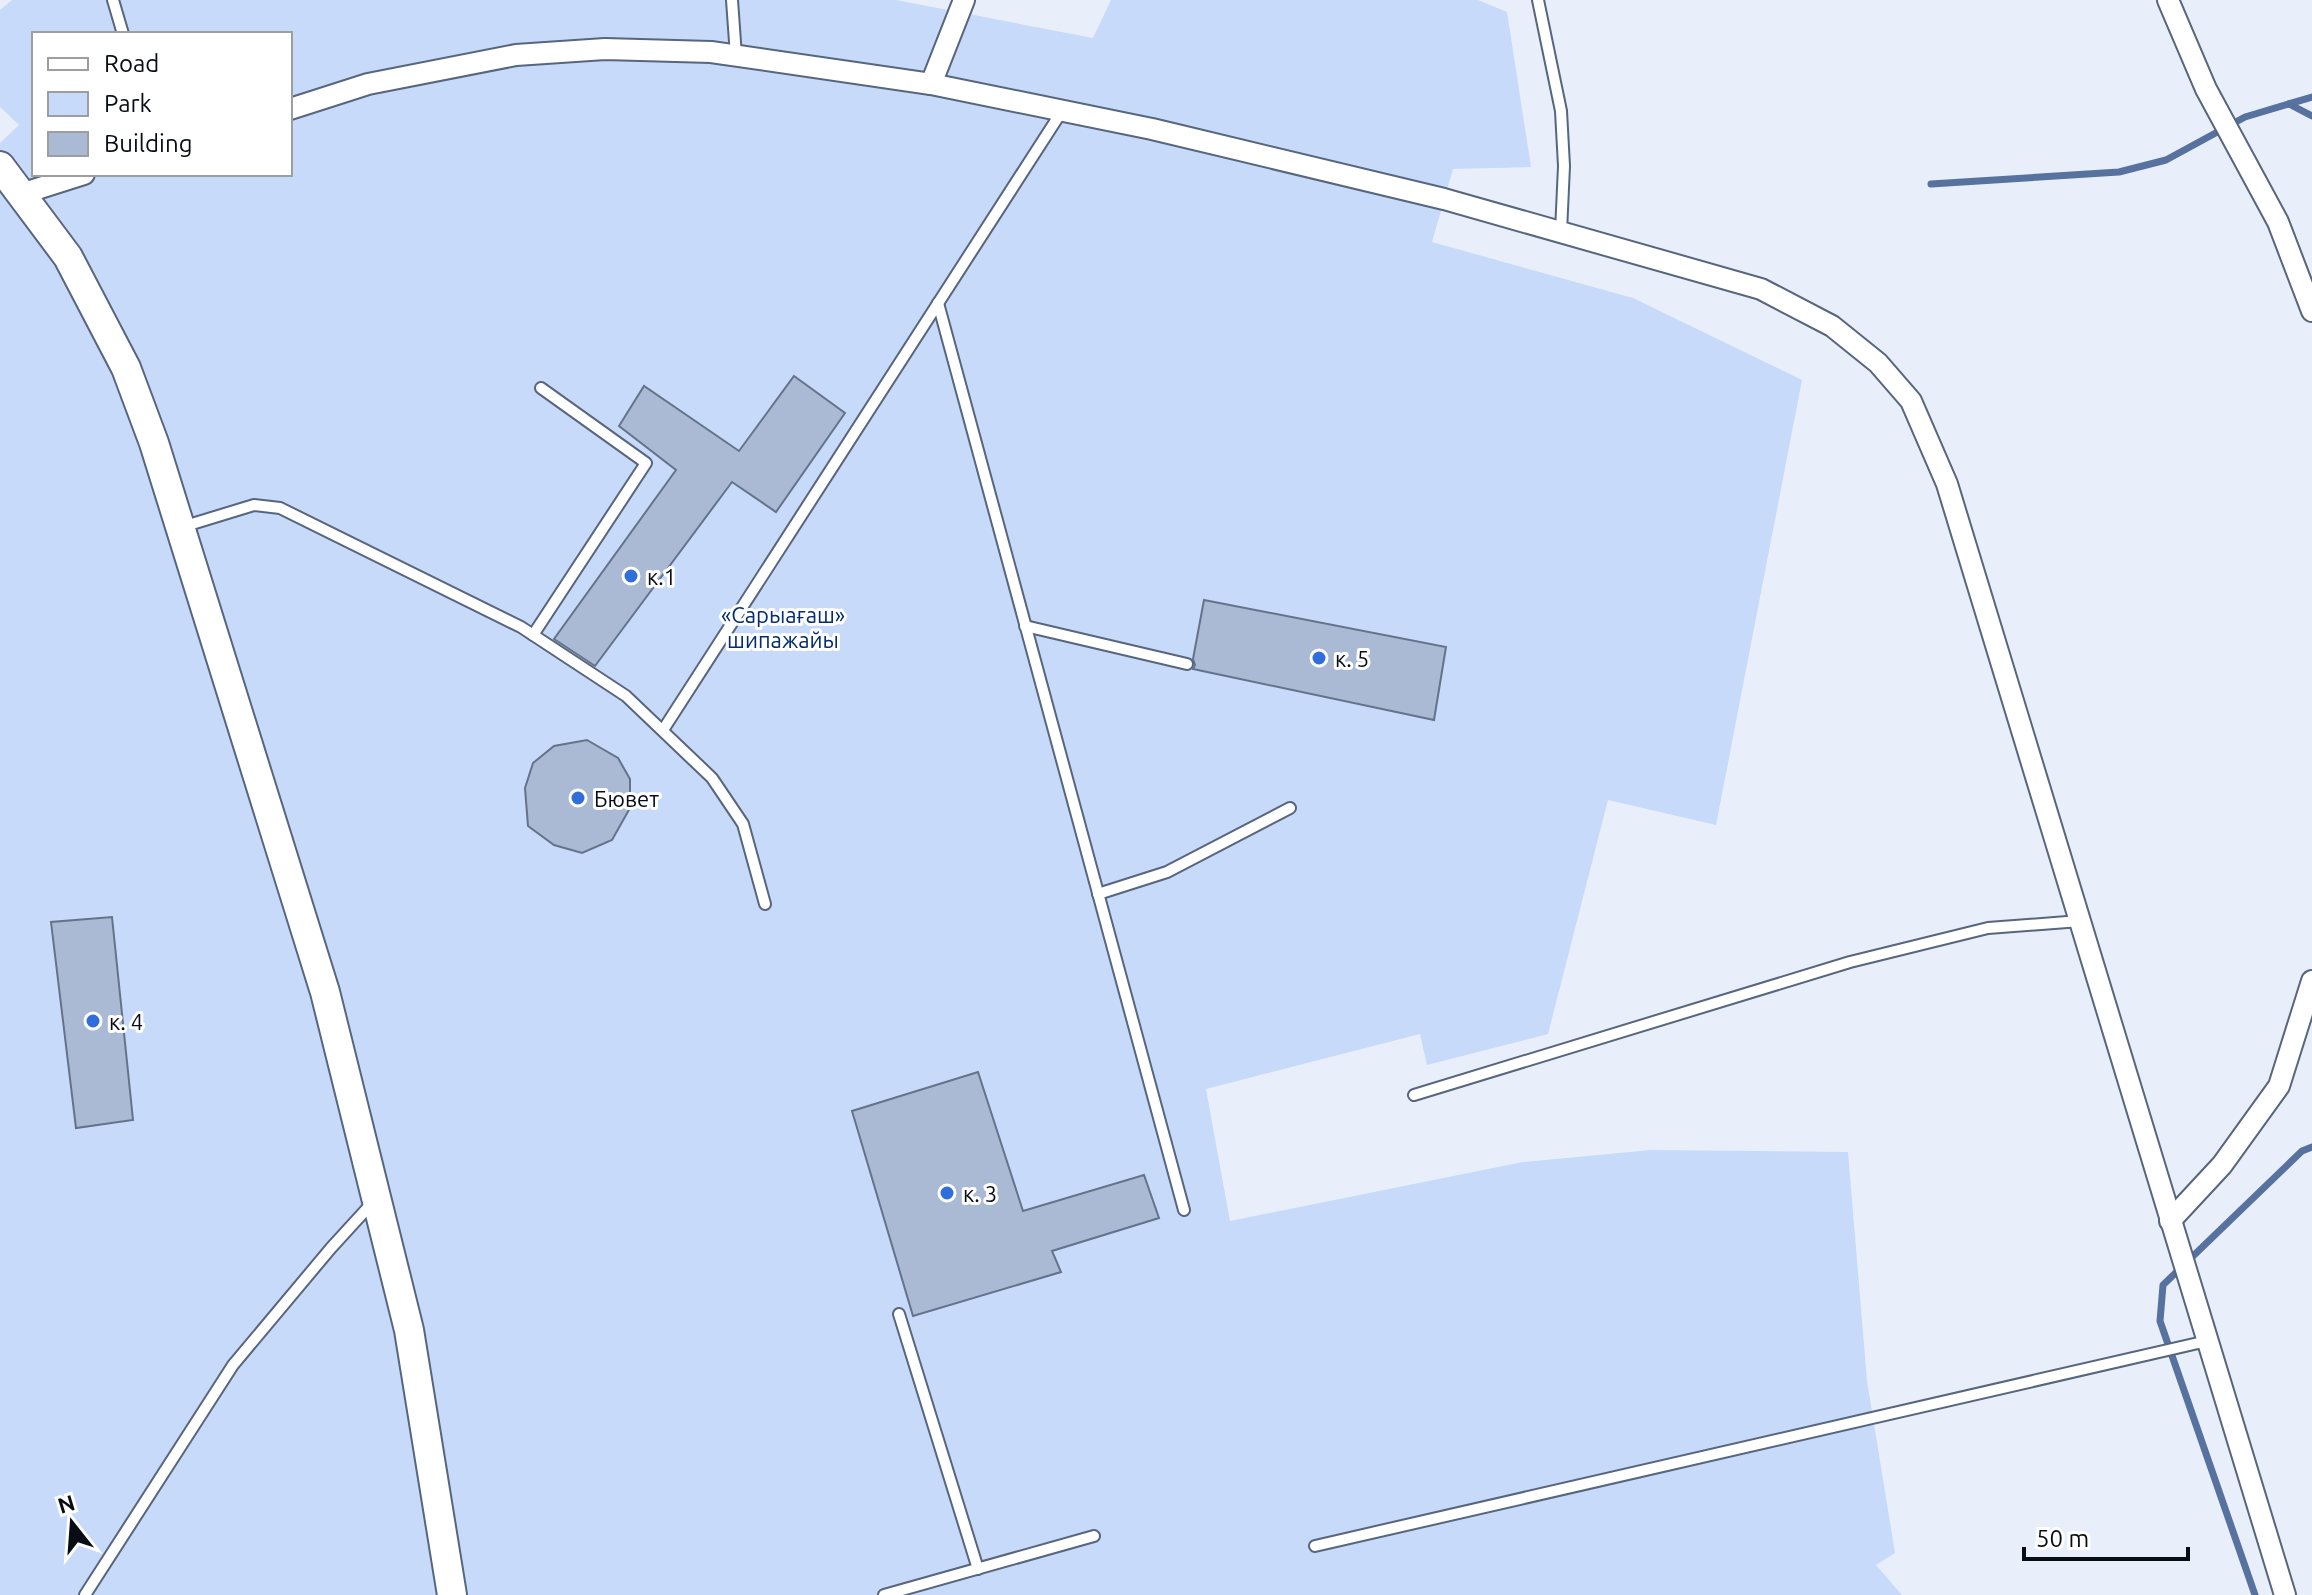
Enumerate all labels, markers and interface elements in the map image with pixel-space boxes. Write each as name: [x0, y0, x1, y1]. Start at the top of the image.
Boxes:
legend: [32, 32, 292, 176]
text: Road: [104, 50, 159, 77]
text: Park: [104, 90, 152, 117]
text: Building: [104, 130, 192, 157]
place label: к.1: [647, 564, 676, 589]
marker: к.1: [622, 567, 640, 585]
park label: «Сарыағаш» шипажайы: [721, 602, 845, 652]
place label: к. 5: [1335, 646, 1369, 671]
marker: к. 5: [1310, 649, 1328, 667]
place label: Бювет: [594, 786, 659, 811]
marker: Бювет: [569, 789, 587, 807]
place label: к. 4: [109, 1009, 143, 1034]
marker: к. 4: [84, 1012, 102, 1030]
place label: к. 3: [963, 1181, 997, 1206]
marker: к. 3: [938, 1184, 956, 1202]
north arrow: [32, 1483, 112, 1563]
text: N: [54, 1489, 78, 1518]
scale bar: [2024, 1511, 2188, 1561]
text: 50 m: [2036, 1525, 2089, 1552]

